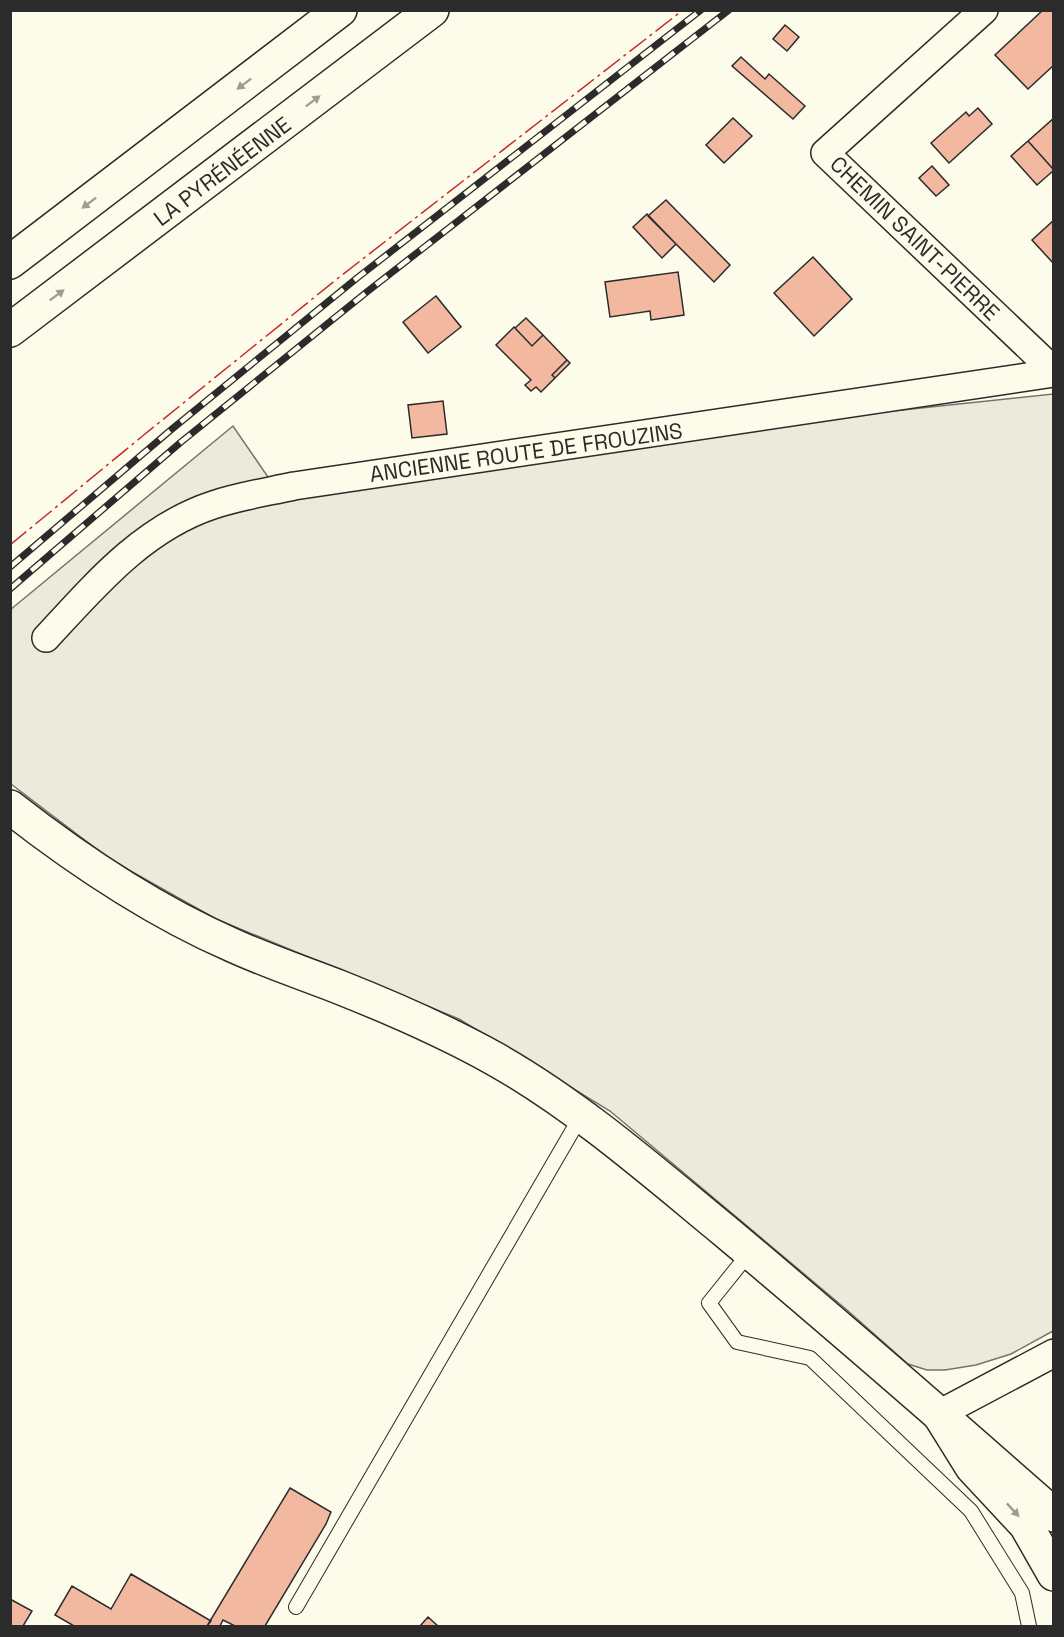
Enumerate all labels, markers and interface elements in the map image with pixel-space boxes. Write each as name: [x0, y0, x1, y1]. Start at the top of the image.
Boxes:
one-way arrow: [236, 78, 251, 90]
one-way arrow: [305, 95, 321, 108]
street label: LA PYRÉNÉENNE: [148, 110, 296, 232]
street label: CHEMIN SAINT-PIERRE: [824, 150, 1006, 326]
one-way arrow: [81, 196, 96, 208]
one-way arrow: [49, 289, 65, 301]
street label: ANCIENNE ROUTE DE FROUZINS: [368, 416, 684, 488]
one-way arrow: [1006, 1503, 1020, 1518]

